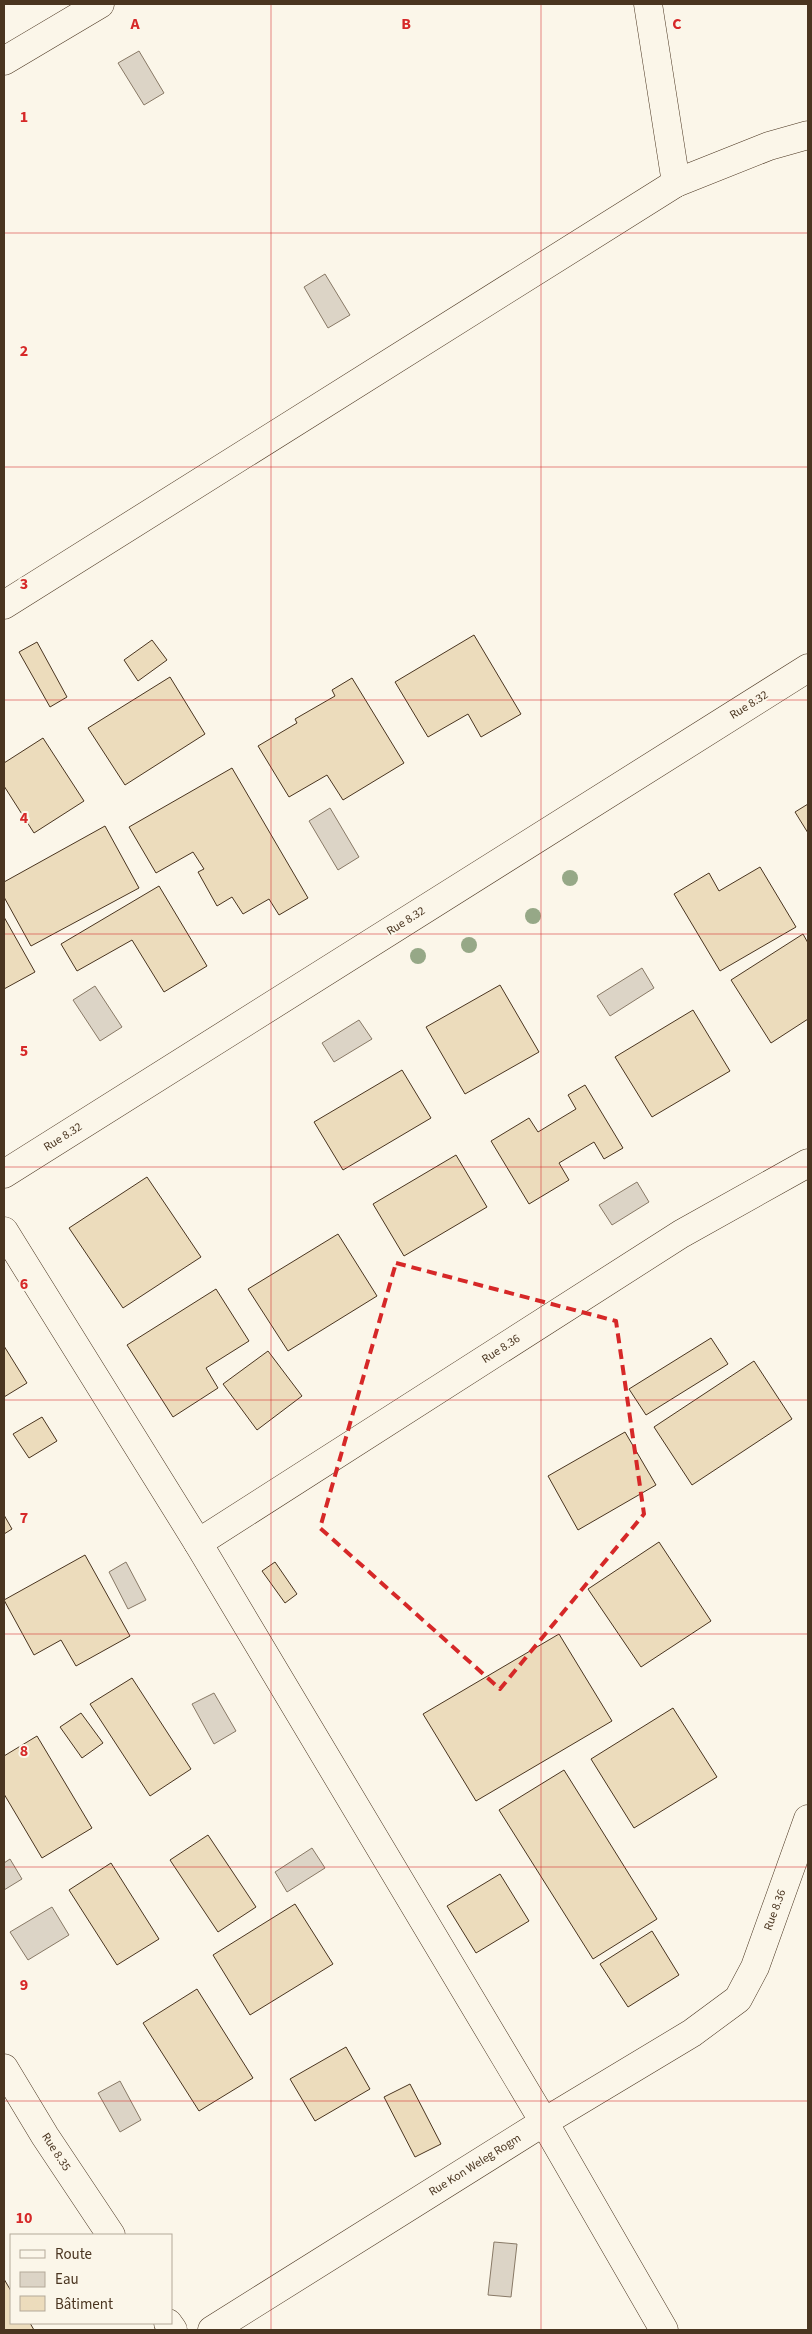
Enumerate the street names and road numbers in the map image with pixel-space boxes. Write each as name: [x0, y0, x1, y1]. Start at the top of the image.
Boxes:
street label: Rue 8.32: [726, 686, 772, 723]
street label: Rue 8.32: [383, 902, 429, 939]
street label: Rue 8.32: [40, 1118, 86, 1155]
street label: Rue 8.36: [479, 1330, 524, 1368]
street label: Rue 8.36: [760, 1887, 790, 1933]
street label: Rue 8.35: [37, 2130, 75, 2175]
street label: Rue Kon Weleg Rogm: [426, 2130, 524, 2200]

